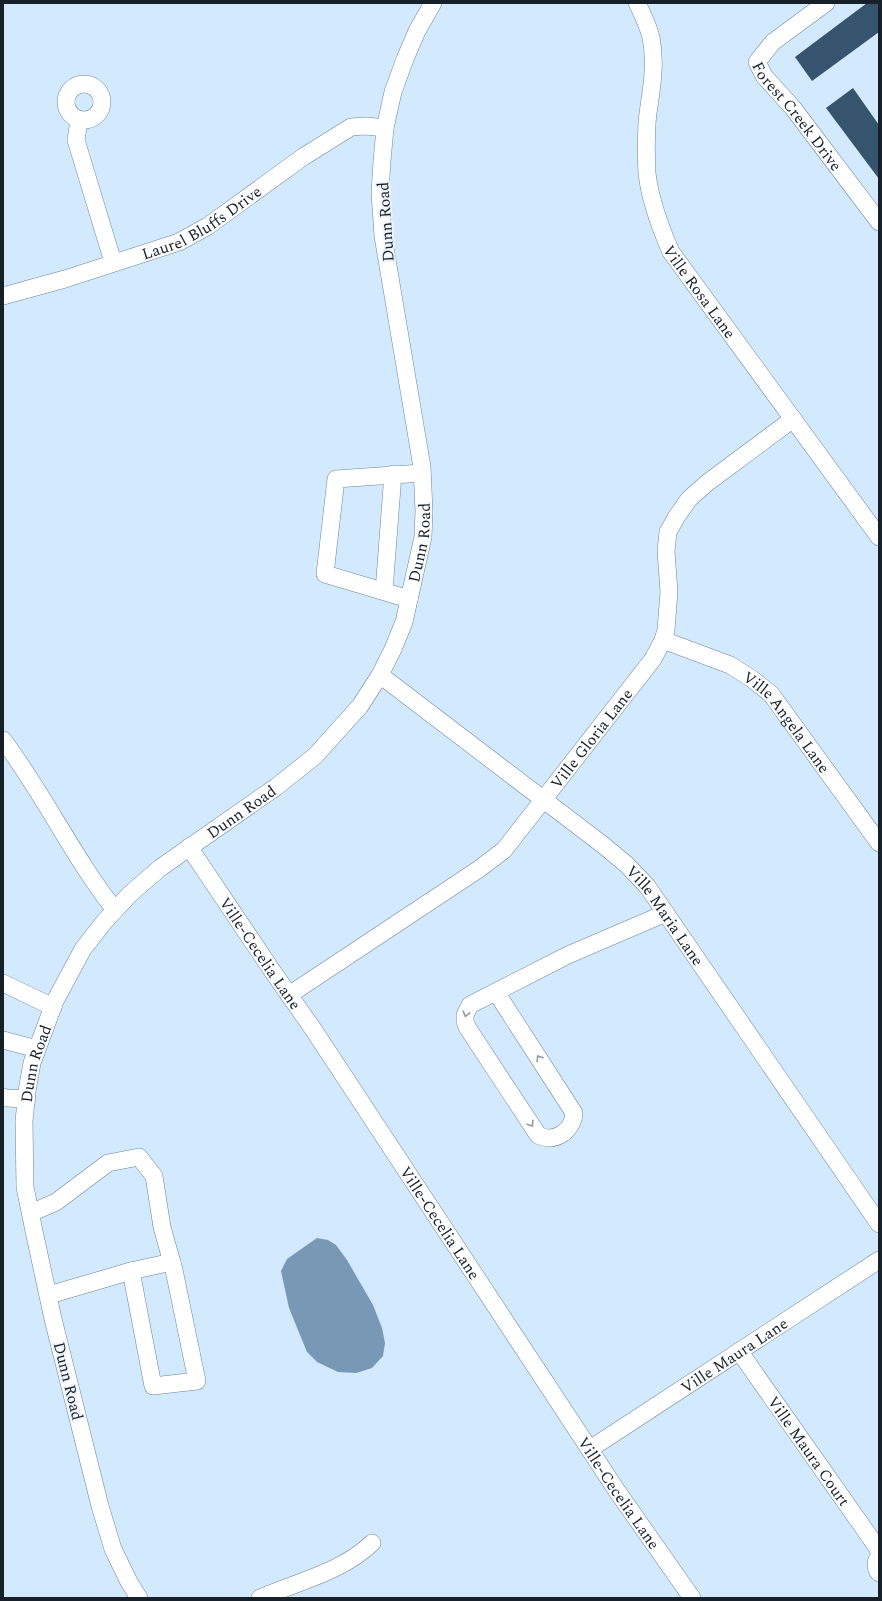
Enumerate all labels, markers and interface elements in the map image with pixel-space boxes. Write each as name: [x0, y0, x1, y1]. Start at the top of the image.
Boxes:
street label: Forest Creek Drive: [746, 58, 847, 176]
street label: Laurel Bluffs Drive: [139, 180, 267, 266]
street label: Dunn Road: [371, 181, 401, 263]
street label: Ville Rosa Lane: [656, 241, 741, 344]
street label: Dunn Road: [402, 502, 437, 585]
street label: Ville Angela Lane: [738, 665, 836, 778]
street label: Ville Gloria Lane: [545, 683, 639, 794]
street label: Dunn Road: [202, 779, 281, 845]
street label: Ville Maria Lane: [620, 860, 709, 971]
street label: Ville-Cecelia Lane: [213, 892, 307, 1015]
one-way arrow: [463, 1010, 471, 1017]
street label: Dunn Road: [15, 1021, 58, 1104]
one-way arrow: [537, 1056, 544, 1063]
one-way arrow: [526, 1119, 533, 1126]
street label: Ville-Cecelia Lane: [393, 1162, 486, 1285]
street label: Ville Maura Lane: [676, 1312, 793, 1400]
street label: Dunn Road: [47, 1339, 89, 1423]
street label: Ville Maura Court: [761, 1391, 856, 1512]
street label: Ville-Cecelia Lane: [571, 1432, 665, 1555]

